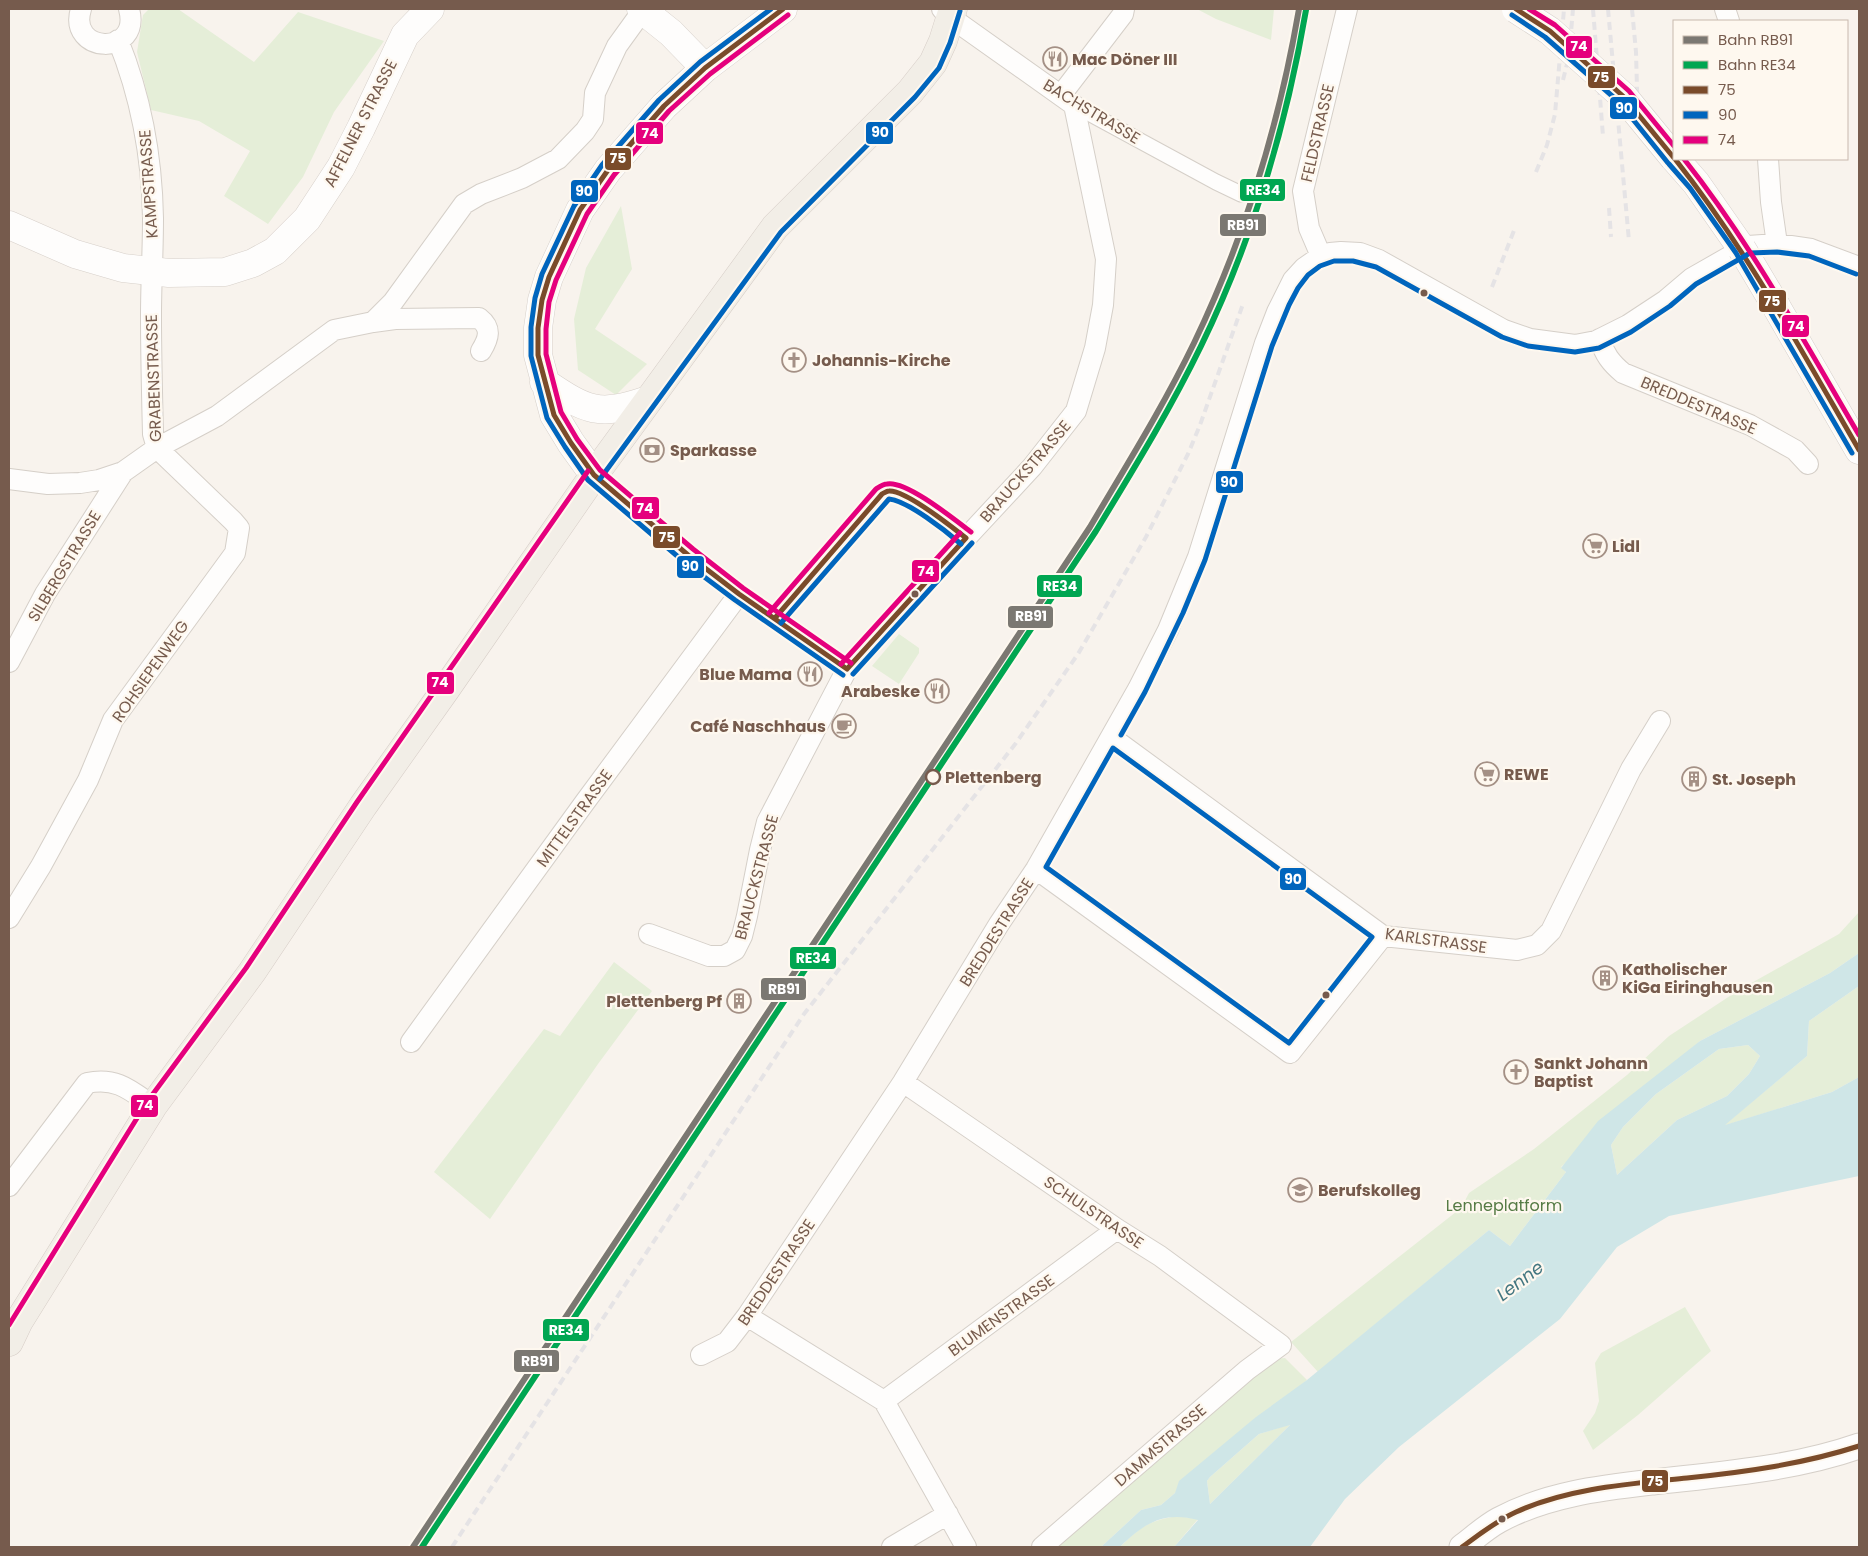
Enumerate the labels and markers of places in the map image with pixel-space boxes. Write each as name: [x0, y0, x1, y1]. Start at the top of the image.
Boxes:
restaurant icon: Mac Döner III: [1042, 46, 1068, 72]
place label: Mac Döner III: [1072, 48, 1178, 71]
unlabelled marker: [1419, 288, 1429, 298]
church icon: Johannis-Kirche: [781, 347, 807, 373]
place label: Johannis-Kirche: [812, 349, 951, 372]
bank icon: Sparkasse: [639, 437, 665, 463]
place label: Sparkasse: [670, 439, 757, 462]
supermarket icon: Lidl: [1582, 533, 1608, 559]
place label: Lidl: [1612, 535, 1640, 558]
unlabelled marker: [910, 589, 920, 599]
restaurant icon: Blue Mama: [797, 661, 823, 687]
place label: Blue Mama: [699, 663, 792, 686]
restaurant icon: Arabeske: [924, 678, 950, 704]
place label: Arabeske: [841, 680, 920, 703]
cafe icon: Café Naschhaus: [831, 713, 857, 739]
place label: Café Naschhaus: [690, 715, 826, 738]
supermarket icon: REWE: [1474, 761, 1500, 787]
place label: REWE: [1504, 763, 1549, 786]
place label: Plettenberg: [945, 766, 1042, 789]
building icon: St. Joseph: [1681, 766, 1707, 792]
place label: St. Joseph: [1712, 768, 1796, 791]
marker: Plettenberg: [925, 769, 941, 785]
place label: Katholischer KiGa Eiringhausen: [1622, 958, 1773, 999]
building icon: Katholischer KiGa Eiringhausen: [1592, 965, 1618, 991]
building icon: Plettenberg Pf: [726, 988, 752, 1014]
place label: Plettenberg Pf: [606, 990, 722, 1013]
unlabelled marker: [1321, 990, 1331, 1000]
place label: Sankt Johann Baptist: [1534, 1052, 1648, 1093]
church icon: Sankt Johann Baptist: [1503, 1059, 1529, 1085]
school or university icon: Berufskolleg: [1287, 1177, 1313, 1203]
place label: Berufskolleg: [1318, 1179, 1421, 1202]
unlabelled marker: [1497, 1514, 1507, 1524]

